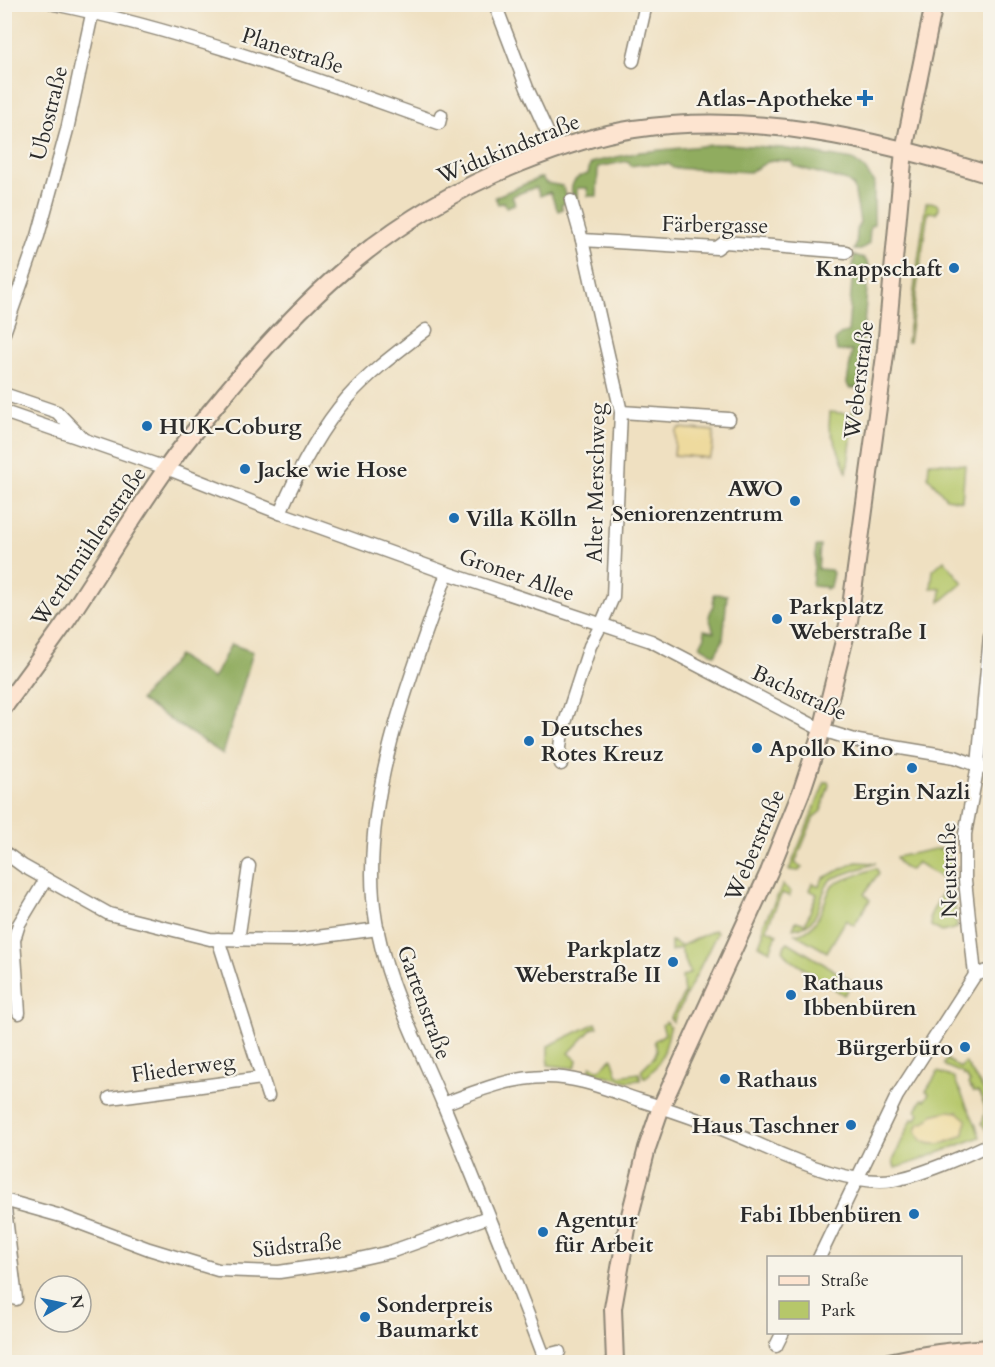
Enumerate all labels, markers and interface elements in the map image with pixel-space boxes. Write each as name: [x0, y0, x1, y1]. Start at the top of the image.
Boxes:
street label: Planestraße: [238, 20, 348, 82]
street label: Ubostraße: [23, 63, 75, 164]
place label: Atlas-Apotheke: [696, 84, 853, 114]
marker: Atlas-Apotheke: [858, 91, 872, 105]
street label: Widukindstraße: [432, 107, 584, 192]
street label: Färbergasse: [661, 209, 769, 241]
place label: Knappschaft: [815, 254, 942, 284]
marker: Knappschaft: [947, 261, 961, 275]
street label: Weberstraße: [837, 319, 881, 442]
street label: Alter Merschweg: [580, 402, 612, 563]
place label: HUK-Coburg: [159, 412, 303, 442]
marker: HUK-Coburg: [140, 419, 154, 433]
place label: Jacke wie Hose: [254, 455, 408, 485]
street label: Werthmühlenstraße: [24, 461, 154, 633]
marker: Jacke wie Hose: [238, 462, 252, 476]
place label: AWO Seniorenzentrum: [612, 474, 784, 529]
marker: AWO Seniorenzentrum: [788, 494, 802, 508]
place label: Villa Kölln: [466, 504, 577, 534]
marker: Villa Kölln: [447, 511, 461, 525]
street label: Groner Allee: [455, 541, 579, 609]
place label: Parkplatz Weberstraße I: [788, 592, 927, 647]
marker: Parkplatz Weberstraße I: [770, 612, 784, 626]
street label: Bachstraße: [747, 658, 852, 728]
place label: Deutsches Rotes Kreuz: [541, 714, 664, 769]
marker: Deutsches Rotes Kreuz: [522, 734, 536, 748]
place label: Apollo Kino: [769, 734, 893, 764]
marker: Apollo Kino: [750, 741, 764, 755]
marker: Ergin Nazli: [905, 761, 919, 775]
place label: Ergin Nazli: [854, 777, 970, 807]
street label: Weberstraße: [717, 785, 792, 907]
street label: Neustraße: [933, 822, 965, 918]
place label: Parkplatz Weberstraße II: [514, 935, 661, 990]
street label: Gartenstraße: [390, 941, 459, 1064]
marker: Parkplatz Weberstraße II: [666, 955, 680, 969]
place label: Rathaus Ibbenbüren: [803, 968, 917, 1023]
marker: Rathaus Ibbenbüren: [784, 988, 798, 1002]
place label: Bürgerbüro: [837, 1033, 953, 1063]
marker: Bürgerbüro: [958, 1040, 972, 1054]
street label: Fliederweg: [130, 1046, 237, 1090]
place label: Rathaus: [737, 1065, 817, 1095]
marker: Rathaus: [718, 1072, 732, 1086]
place label: Haus Taschner: [692, 1111, 839, 1141]
marker: Haus Taschner: [844, 1118, 858, 1132]
place label: Fabi Ibbenbüren: [740, 1200, 902, 1230]
place label: Agentur für Arbeit: [555, 1205, 653, 1260]
marker: Fabi Ibbenbüren: [907, 1207, 921, 1221]
marker: Agentur für Arbeit: [536, 1225, 550, 1239]
street label: Südstraße: [251, 1227, 343, 1265]
legend: [767, 1256, 962, 1334]
text: Straße: [821, 1268, 869, 1293]
north arrow: [33, 1274, 93, 1334]
place label: Sonderpreis Baumarkt: [377, 1290, 493, 1345]
text: N: [65, 1293, 89, 1310]
text: Park: [821, 1298, 856, 1323]
marker: Sonderpreis Baumarkt: [358, 1310, 372, 1324]

